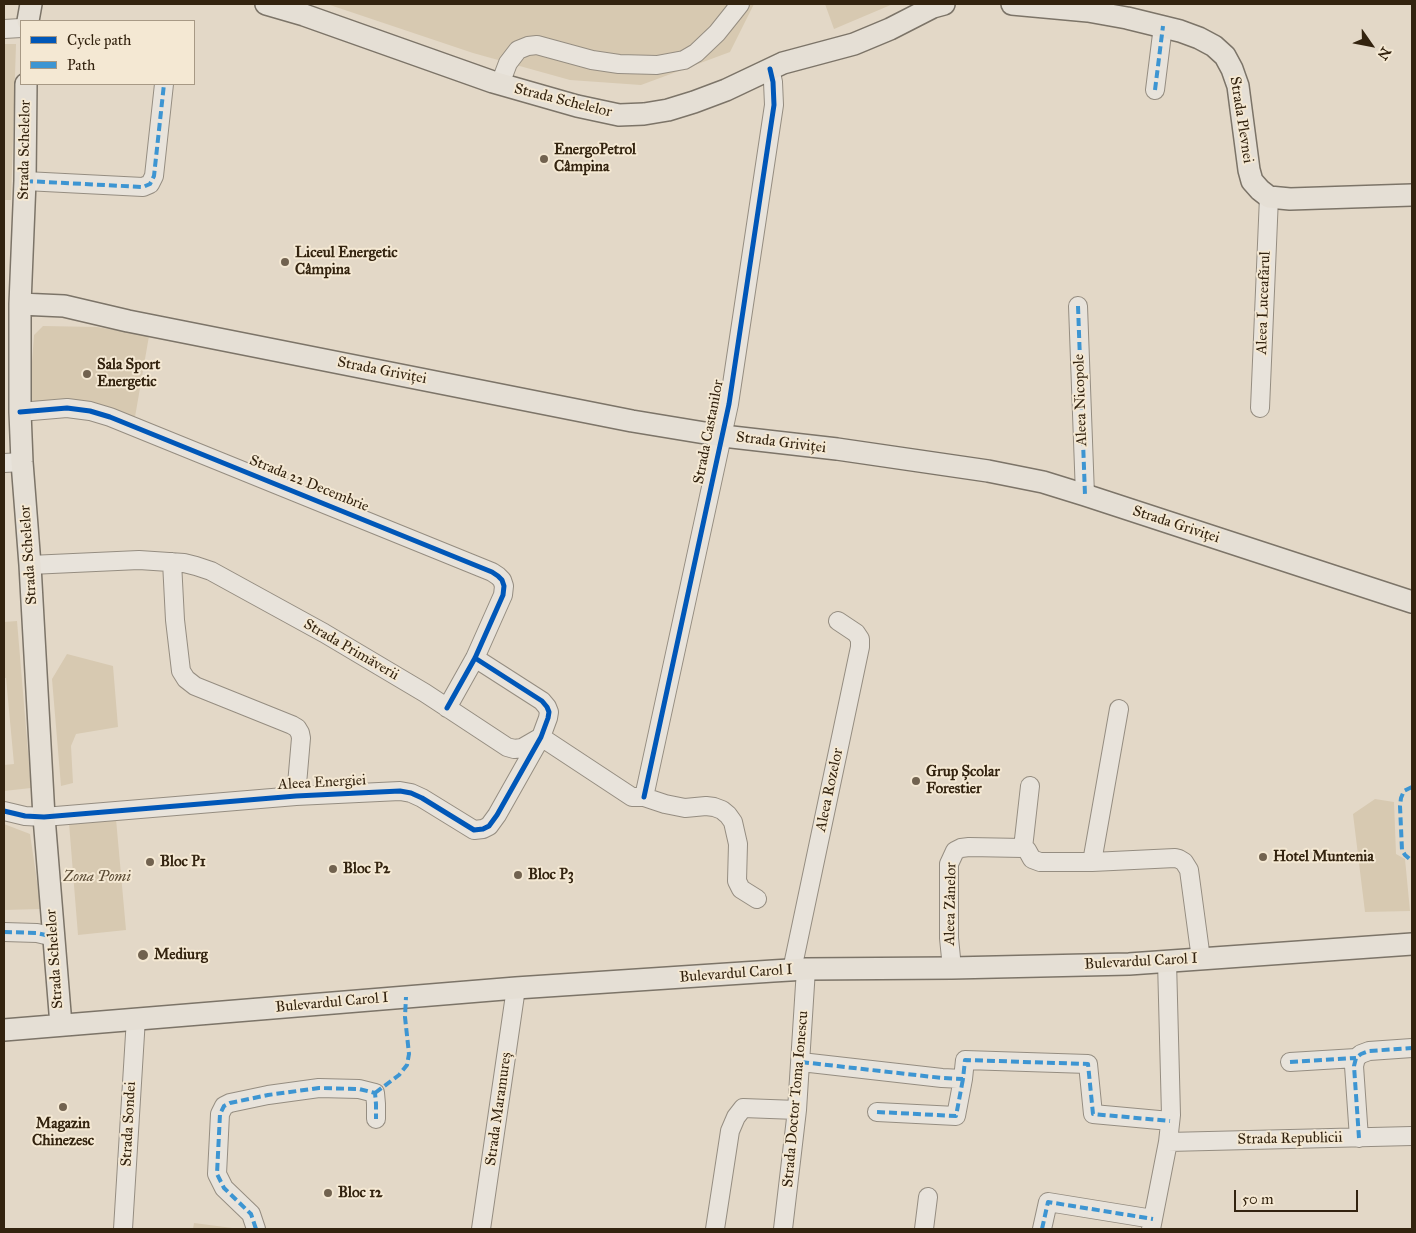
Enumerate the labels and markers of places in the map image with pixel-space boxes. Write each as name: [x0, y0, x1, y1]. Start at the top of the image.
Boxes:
place label: EnergoPetrol Câmpina: [554, 141, 636, 176]
marker: EnergoPetrol Câmpina: [538, 153, 550, 165]
place label: Liceul Energetic Câmpina: [295, 244, 398, 279]
marker: Liceul Energetic Câmpina: [279, 256, 291, 268]
place label: Sala Sport Energetic: [97, 356, 160, 391]
marker: Sala Sport Energetic: [81, 368, 93, 380]
place label: Grup Școlar Forestier: [926, 763, 1000, 798]
marker: Grup Școlar Forestier: [910, 775, 922, 787]
place label: Hotel Muntenia: [1273, 848, 1374, 866]
marker: Hotel Muntenia: [1257, 851, 1269, 863]
place label: Bloc P1: [160, 853, 206, 871]
marker: Bloc P1: [144, 856, 156, 868]
place label: Bloc P2: [343, 860, 390, 878]
marker: Bloc P2: [327, 863, 339, 875]
place label: Bloc P3: [528, 866, 574, 884]
marker: Bloc P3: [512, 869, 524, 881]
place label: Mediurg: [154, 946, 208, 964]
marker: Mediurg: [136, 948, 150, 962]
marker: Magazin Chinezesc: [57, 1101, 69, 1113]
place label: Magazin Chinezesc: [32, 1115, 94, 1150]
place label: Bloc 12: [338, 1184, 382, 1202]
marker: Bloc 12: [322, 1187, 334, 1199]

